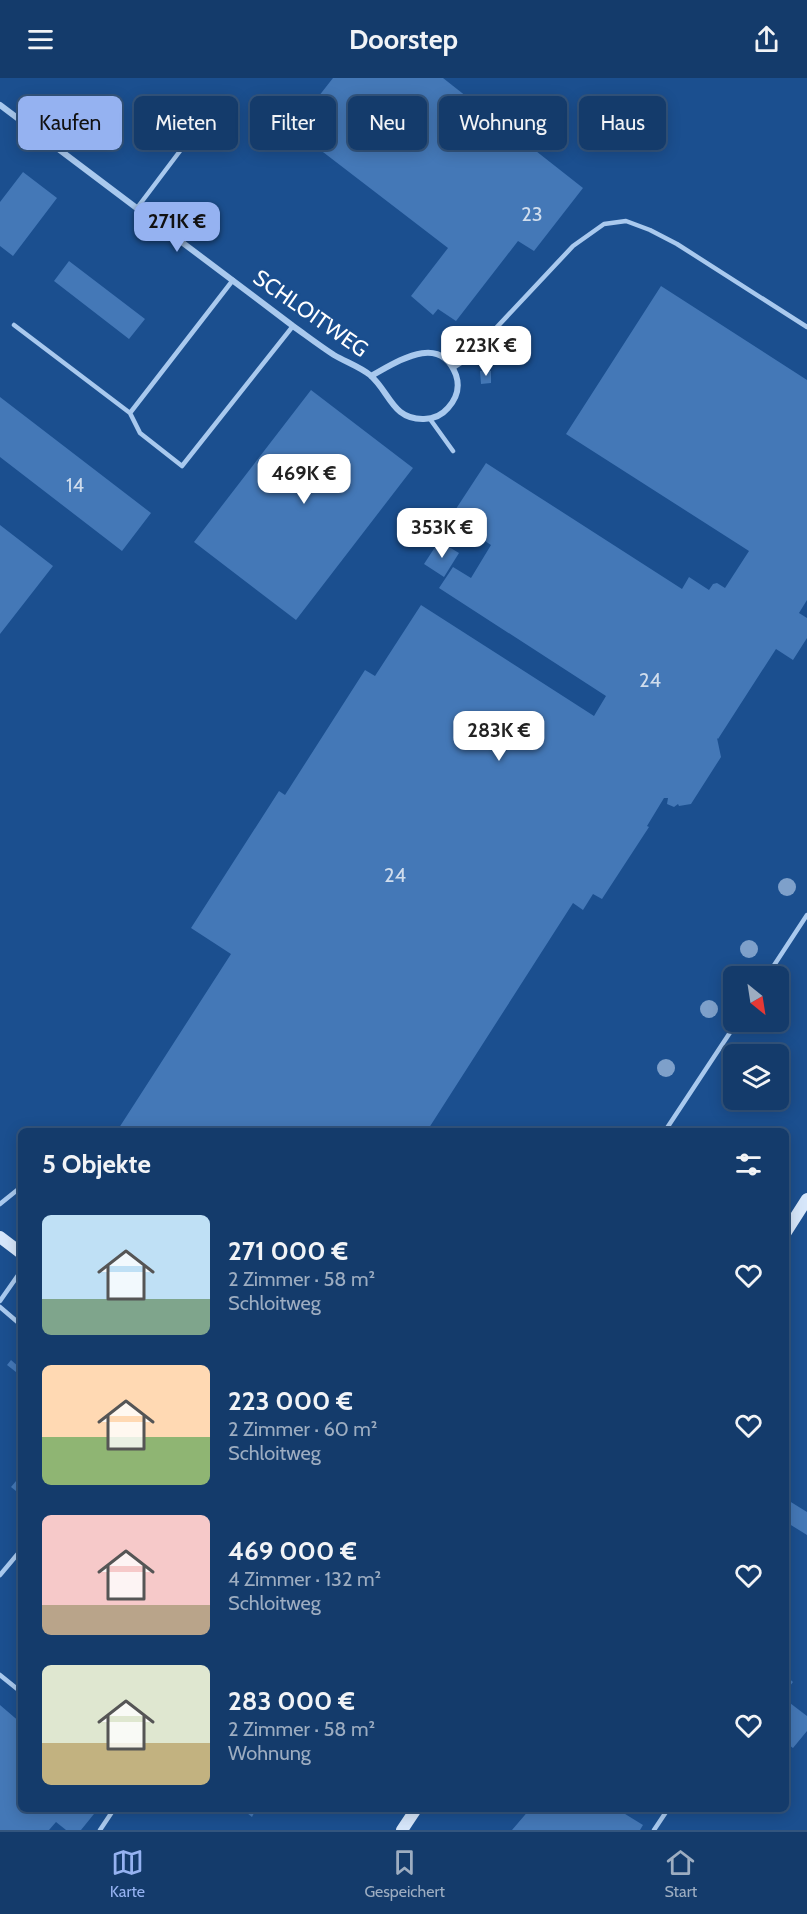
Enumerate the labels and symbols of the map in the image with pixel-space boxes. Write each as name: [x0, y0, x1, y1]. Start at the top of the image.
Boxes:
pin: 271K €: [128, 202, 226, 253]
house number: 23: [521, 202, 543, 226]
street label: SCHLOITWEG: [248, 264, 373, 363]
pin: 223K €: [437, 326, 535, 377]
pin: 469K €: [255, 454, 353, 505]
house number: 14: [66, 473, 84, 497]
pin: 353K €: [393, 508, 491, 559]
house number: 24: [639, 668, 661, 692]
pin: 283K €: [450, 711, 548, 762]
house number: 24: [384, 863, 406, 887]
north arrow: [723, 966, 789, 1032]

